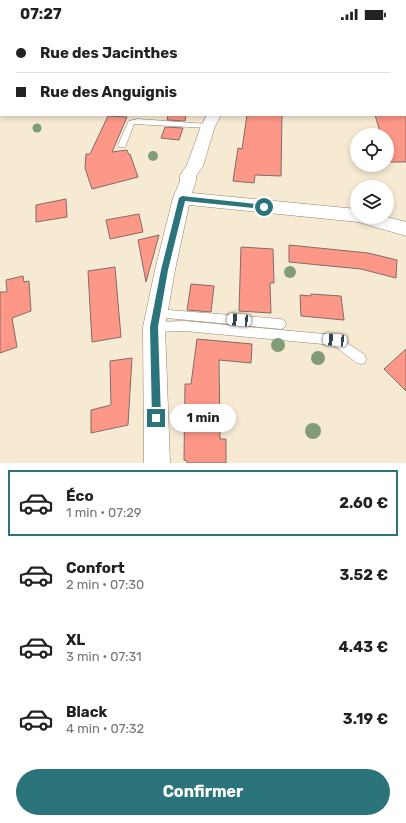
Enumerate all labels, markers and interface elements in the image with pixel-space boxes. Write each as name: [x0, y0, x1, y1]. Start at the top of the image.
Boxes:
text: 07:27: [20, 5, 62, 23]
text: Rue des Jacinthes: [40, 44, 178, 62]
text: Rue des Anguignis: [40, 83, 177, 101]
map controls: [350, 128, 394, 224]
button: locate: [350, 128, 394, 172]
button: layers: [350, 180, 394, 224]
route start: [255, 198, 273, 216]
car: [227, 313, 251, 327]
car: [323, 333, 347, 347]
callout: 1 min: [170, 404, 236, 432]
route end: [147, 409, 165, 427]
text: 1 min: [186, 410, 220, 425]
icon: car: [18, 485, 54, 521]
text: Éco: [66, 487, 94, 505]
text: 2.60 €: [339, 494, 388, 512]
text: 1 min · 07:29: [66, 505, 142, 520]
icon: car: [18, 557, 54, 593]
text: Confort: [66, 559, 125, 577]
text: 3.52 €: [339, 566, 388, 584]
text: 2 min · 07:30: [66, 577, 144, 592]
icon: car: [18, 629, 54, 665]
text: XL: [66, 631, 85, 649]
text: 4.43 €: [339, 638, 388, 656]
text: 3 min · 07:31: [66, 649, 142, 664]
icon: car: [18, 701, 54, 737]
text: Black: [66, 703, 107, 721]
text: 3.19 €: [343, 710, 388, 728]
text: 4 min · 07:32: [66, 721, 144, 736]
button: Confirmer: [16, 769, 390, 815]

